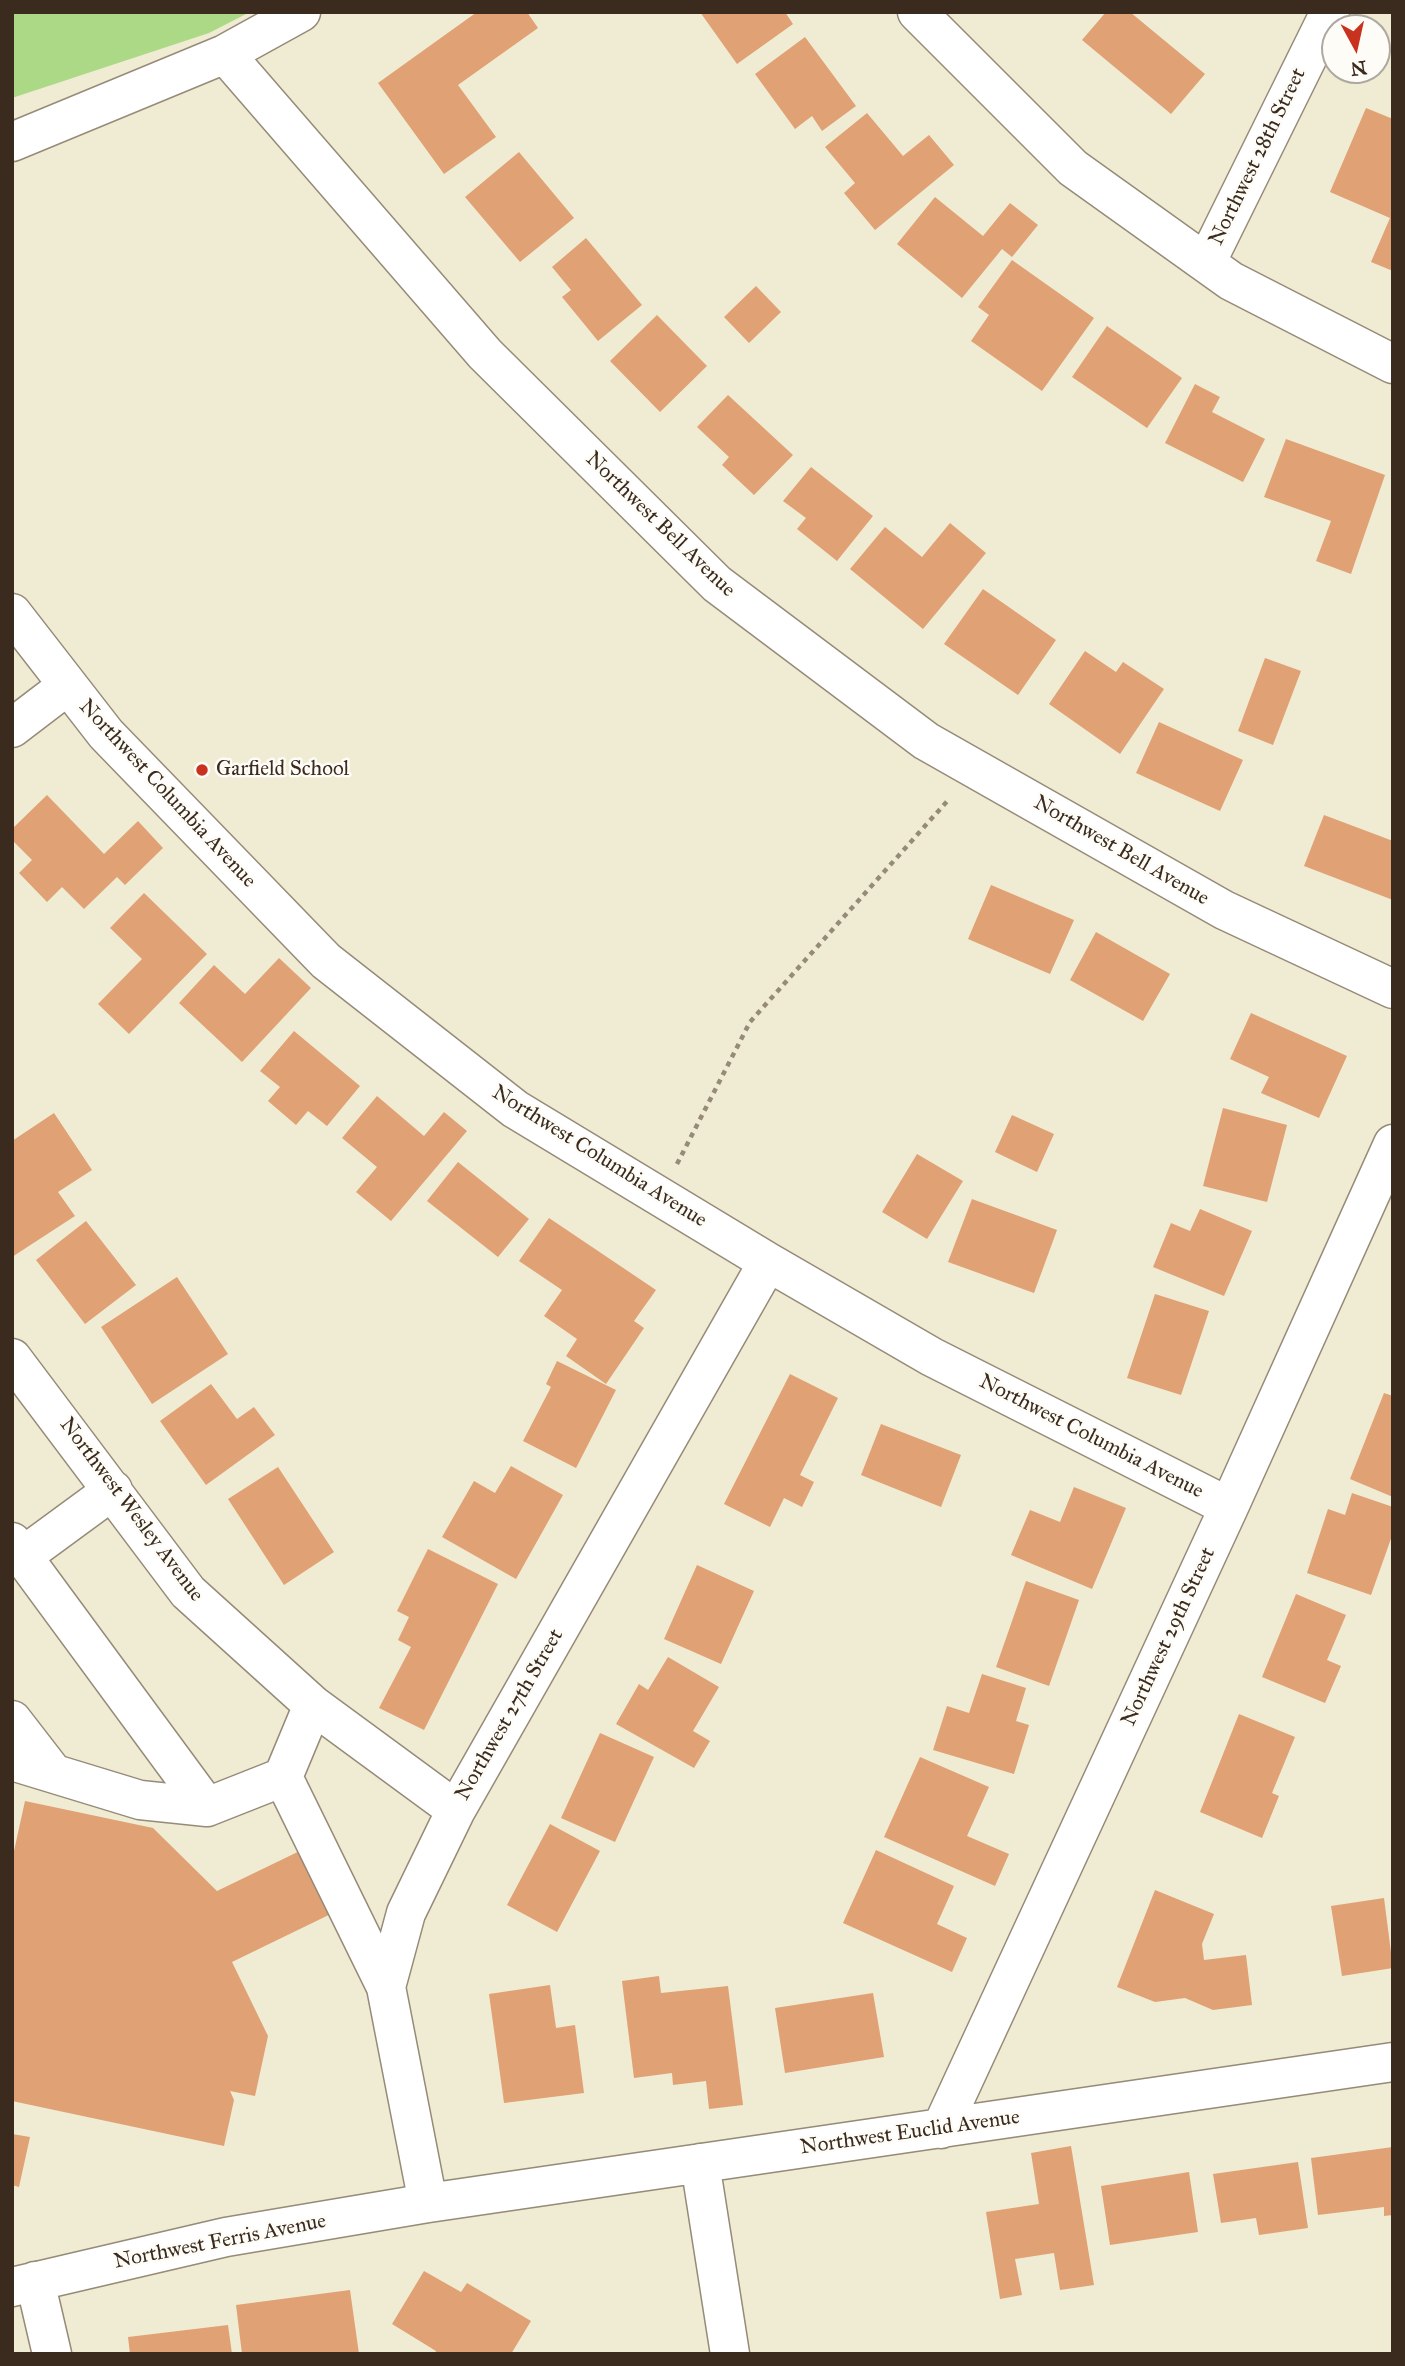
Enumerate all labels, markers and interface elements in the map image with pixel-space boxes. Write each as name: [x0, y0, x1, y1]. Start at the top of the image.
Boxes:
north arrow: [1321, 14, 1391, 84]
text: N: [1349, 56, 1368, 81]
street label: Northwest 28th Street: [1204, 64, 1312, 250]
street label: Northwest Bell Avenue: [580, 447, 740, 603]
street label: Northwest Columbia Avenue: [73, 695, 261, 893]
place label: Garfield School: [216, 757, 349, 783]
marker: Garfield School: [194, 762, 210, 778]
street label: Northwest Bell Avenue: [1029, 790, 1213, 912]
street label: Northwest Columbia Avenue: [487, 1080, 711, 1234]
street label: Northwest Columbia Avenue: [975, 1369, 1207, 1505]
street label: Northwest Wesley Avenue: [54, 1413, 208, 1607]
street label: Northwest 29th Street: [1117, 1544, 1221, 1730]
street label: Northwest 27th Street: [451, 1625, 569, 1805]
street label: Northwest Euclid Avenue: [799, 2105, 1021, 2161]
street label: Northwest Ferris Avenue: [112, 2209, 328, 2275]

